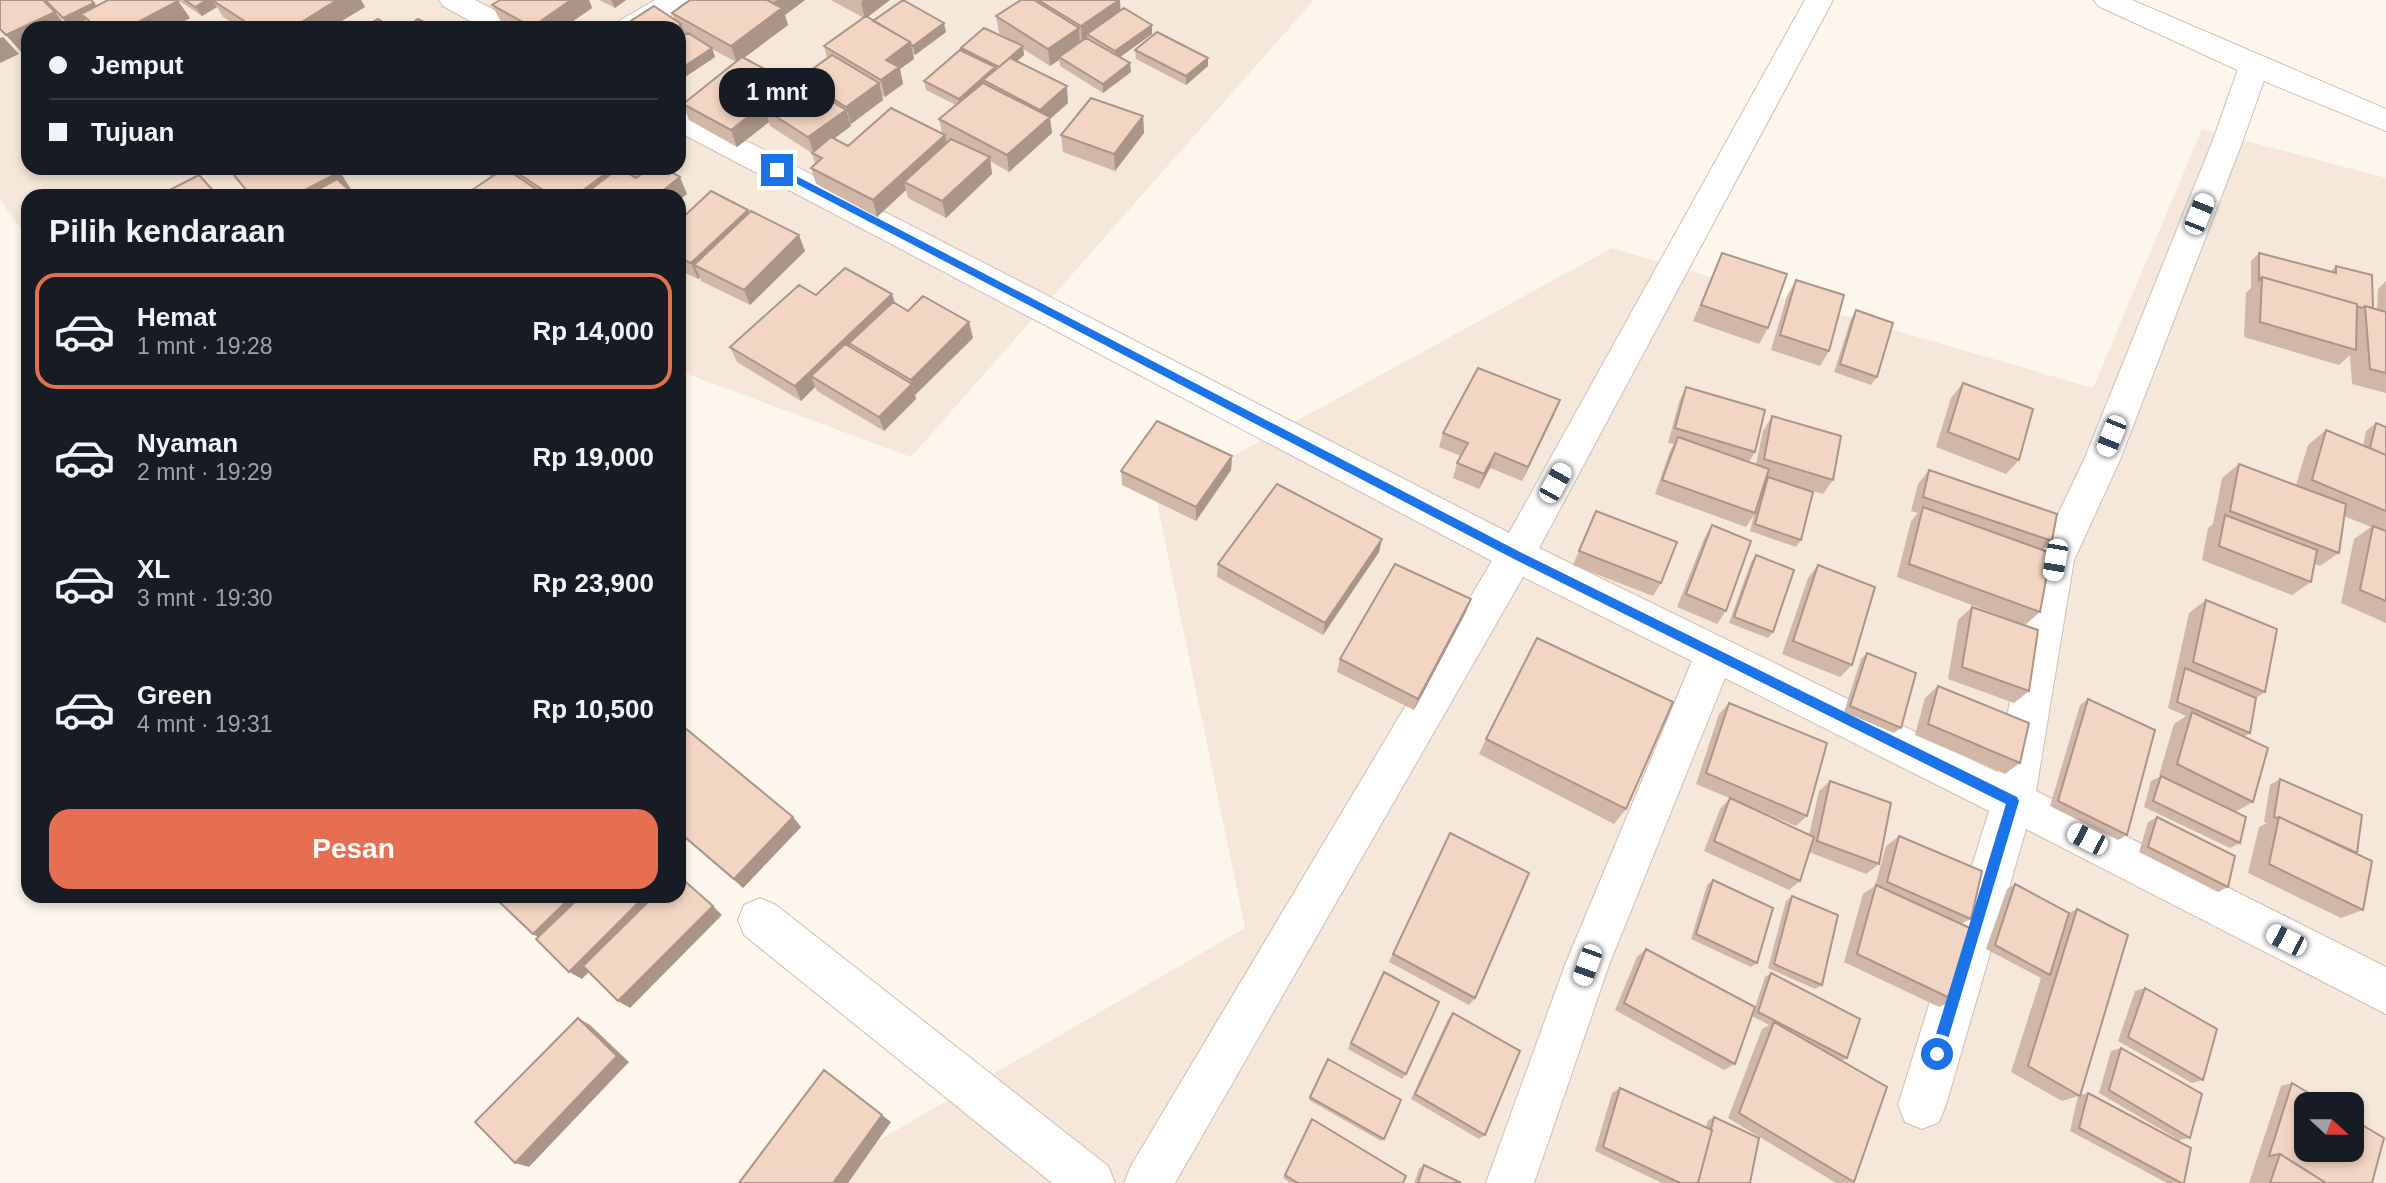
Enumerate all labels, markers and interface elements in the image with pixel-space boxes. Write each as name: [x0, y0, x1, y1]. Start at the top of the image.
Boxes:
text: Jemput: [91, 50, 183, 80]
callout: 1 mnt: [719, 68, 835, 118]
text: 1 mnt: [746, 79, 808, 105]
text: Tujuan: [91, 117, 174, 147]
route end: [761, 154, 793, 186]
car: [2182, 191, 2217, 237]
text: Pilih kendaraan: [49, 213, 286, 249]
icon: car: [53, 300, 116, 363]
text: Hemat: [137, 302, 216, 332]
text: Rp 14,000: [533, 316, 654, 346]
text: 1 mnt · 19:28: [137, 333, 273, 359]
car: [2094, 413, 2129, 459]
icon: car: [53, 426, 116, 489]
text: Nyaman: [137, 428, 238, 458]
text: Rp 19,000: [533, 442, 654, 472]
text: 2 mnt · 19:29: [137, 459, 273, 485]
car: [1536, 460, 1575, 506]
car: [2042, 537, 2069, 583]
icon: car: [53, 552, 116, 615]
text: XL: [137, 554, 170, 584]
text: Rp 23,900: [533, 568, 654, 598]
text: 3 mnt · 19:30: [137, 585, 273, 611]
icon: car: [53, 678, 116, 741]
text: Green: [137, 680, 212, 710]
text: Rp 10,500: [533, 694, 654, 724]
text: 4 mnt · 19:31: [137, 711, 273, 737]
button: Pesan: [49, 809, 658, 889]
car: [2064, 820, 2111, 858]
car: [2263, 921, 2310, 959]
car: [1570, 942, 1605, 988]
route start: [1921, 1038, 1953, 1070]
north arrow: [2294, 1092, 2364, 1162]
map controls: [2294, 1092, 2364, 1162]

